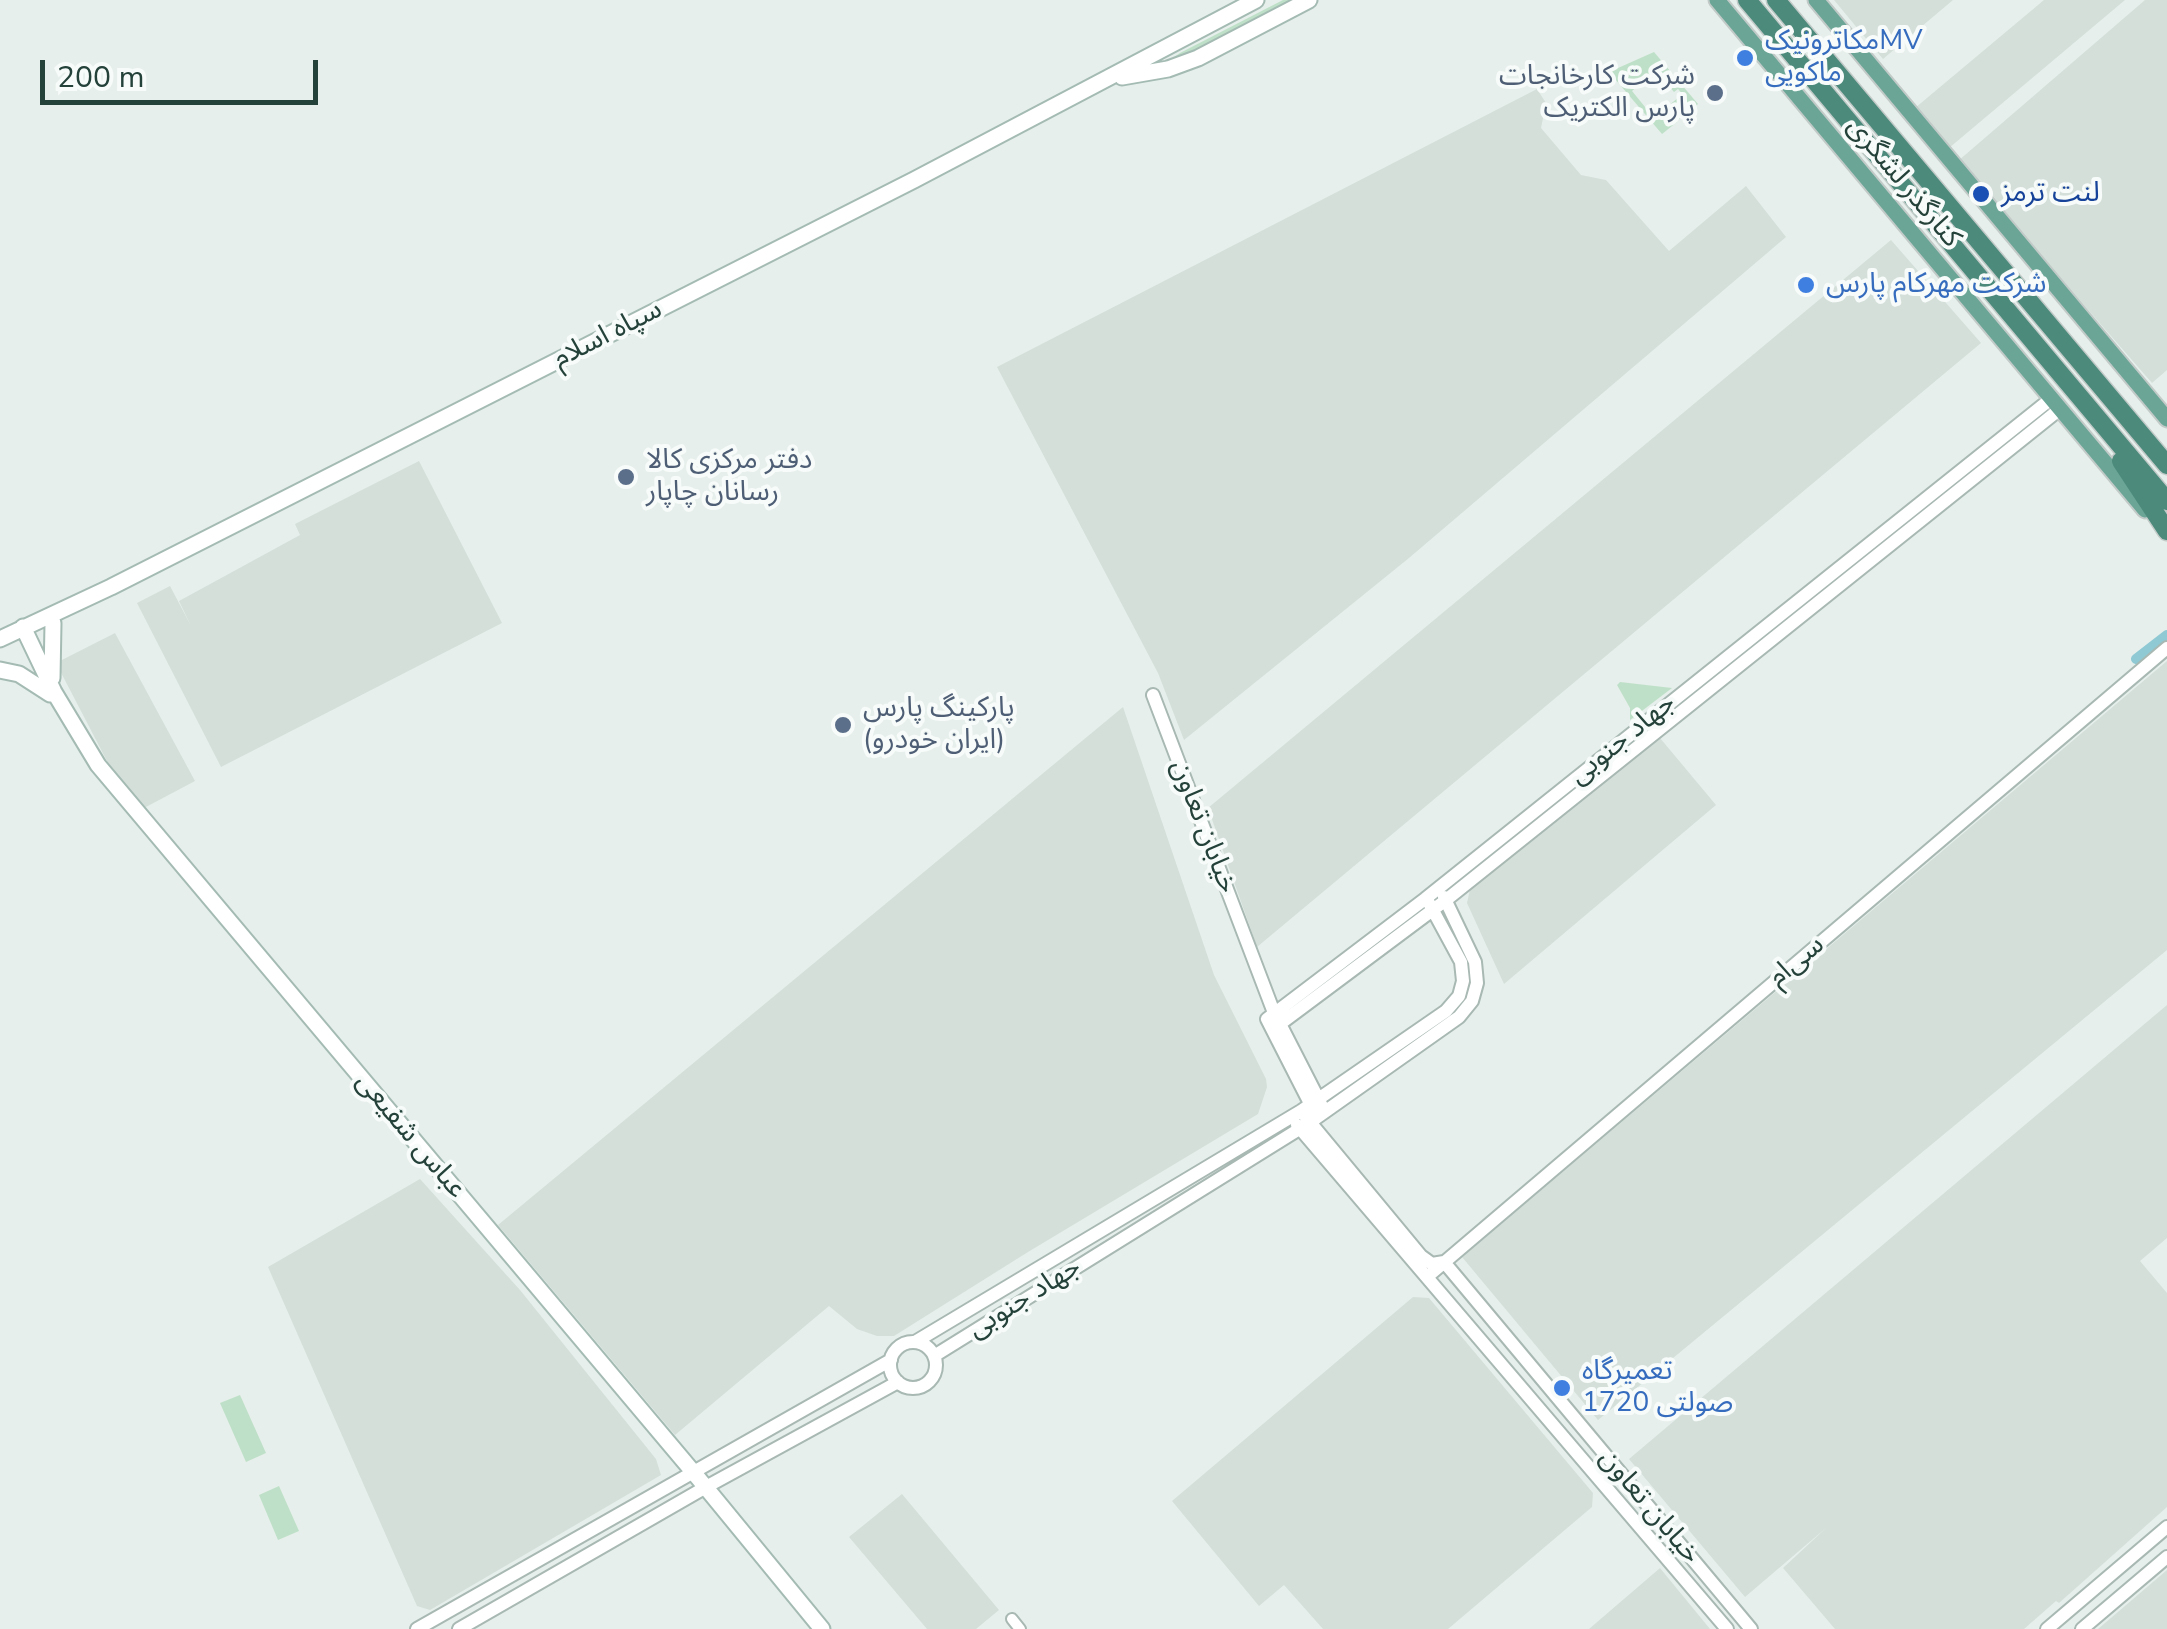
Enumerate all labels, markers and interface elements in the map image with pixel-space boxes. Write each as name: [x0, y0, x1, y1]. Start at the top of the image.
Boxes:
place label: مکاترونیکMV ماکویی: [1765, 25, 1923, 91]
scale bar: [45, 40, 322, 102]
marker: مکاترونیکMV ماکویی: [1734, 47, 1756, 69]
text: 200 m: [57, 57, 144, 98]
place label: شرکت کارخانجات پارس الکتریک: [1499, 60, 1695, 126]
marker: شرکت کارخانجات پارس الکتریک: [1704, 82, 1726, 104]
street label: کنارگذر لشگری: [1839, 111, 1967, 255]
place label: لنت ترمز: [2001, 177, 2100, 211]
marker: لنت ترمز: [1970, 183, 1992, 205]
place label: شرکت مهرکام پارس: [1826, 268, 2046, 302]
marker: شرکت مهرکام پارس: [1795, 274, 1817, 296]
street label: سپاه اسلام: [548, 293, 668, 377]
place label: دفتر مرکزی کالا رسانان چاپار: [646, 444, 812, 510]
marker: دفتر مرکزی کالا رسانان چاپار: [615, 466, 637, 488]
street label: جهاد جنوبی: [1563, 687, 1683, 793]
place label: پارکینگ پارس (ایران خودرو): [863, 692, 1015, 758]
marker: پارکینگ پارس (ایران خودرو): [832, 714, 854, 736]
street label: خیابان تعاون: [1162, 756, 1244, 898]
street label: سی‌ام: [1762, 929, 1832, 995]
street label: عباس شفیعی: [348, 1066, 472, 1206]
street label: جهاد جنوبی: [962, 1251, 1088, 1347]
place label: تعمیرگاه 1720 صولتی: [1582, 1355, 1733, 1421]
marker: تعمیرگاه 1720 صولتی: [1551, 1377, 1573, 1399]
street label: خیابان تعاون: [1591, 1443, 1707, 1571]

